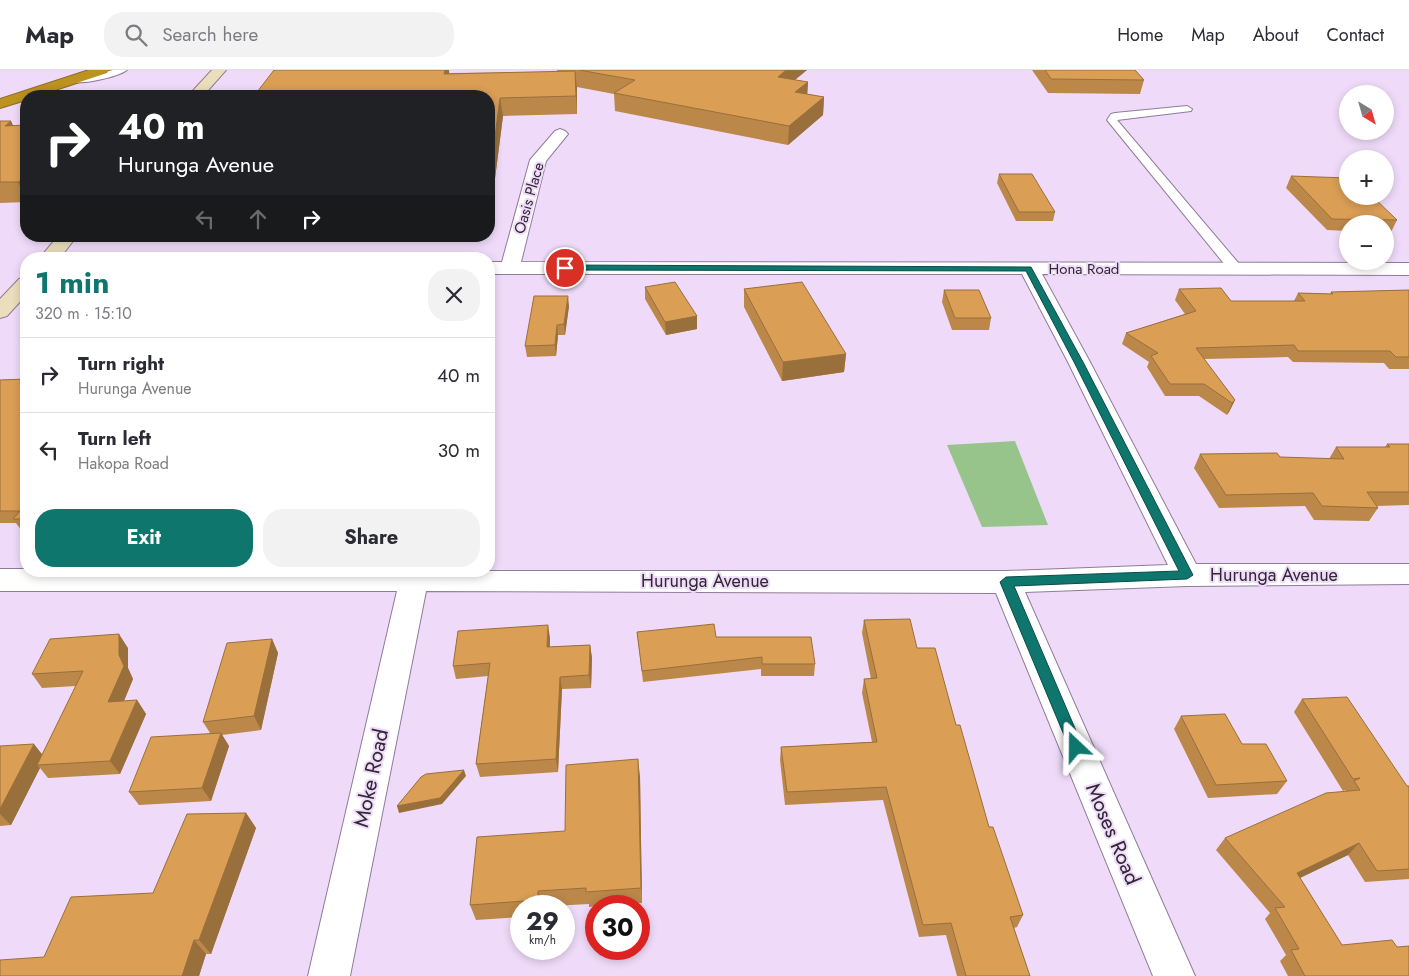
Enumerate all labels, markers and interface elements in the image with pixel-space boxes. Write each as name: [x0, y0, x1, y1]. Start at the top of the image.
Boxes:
search box: [104, 12, 454, 57]
text: Map: [25, 17, 74, 52]
icon: search: [122, 21, 150, 49]
text: Search here: [162, 21, 258, 48]
text: Home: [1117, 22, 1163, 48]
text: Map: [1191, 22, 1225, 48]
text: About: [1253, 22, 1298, 48]
text: Contact: [1326, 22, 1384, 48]
north arrow: [1339, 85, 1394, 140]
map controls: [1339, 85, 1394, 270]
text: 40 m: [118, 102, 205, 152]
icon: right: [35, 110, 100, 175]
text: Hurunga Avenue: [118, 148, 274, 180]
button: +: [1339, 150, 1394, 205]
street label: Oasis Place: [508, 159, 550, 236]
icon: left: [191, 205, 219, 233]
icon: ahead: [244, 205, 272, 233]
icon: right: [297, 205, 325, 233]
button: −: [1339, 215, 1394, 270]
pin: [544, 247, 586, 289]
icon: arrive: [551, 254, 579, 282]
street label: Hona Road: [1049, 258, 1119, 280]
text: 1 min: [35, 261, 109, 304]
button: close: [428, 269, 480, 321]
text: 320 m · 15:10: [35, 302, 132, 325]
text: Turn right: [78, 350, 164, 377]
icon: right: [35, 361, 63, 389]
text: 40 m: [437, 362, 480, 389]
text: Hurunga Avenue: [78, 377, 192, 400]
text: Turn left: [78, 425, 151, 452]
icon: left: [35, 436, 63, 464]
text: 30 m: [438, 437, 480, 464]
text: Hakopa Road: [78, 452, 169, 475]
button: Exit: [35, 509, 253, 567]
button: Share: [263, 509, 480, 567]
street label: Hurunga Avenue: [1210, 562, 1338, 588]
street label: Hurunga Avenue: [641, 568, 769, 594]
position arrow: [1049, 720, 1101, 772]
street label: Moke Road: [346, 726, 396, 830]
street label: Moses Road: [1078, 779, 1148, 889]
speed limit sign: 30: [585, 895, 650, 960]
text: 29: [526, 903, 559, 939]
text: km/h: [529, 931, 556, 949]

